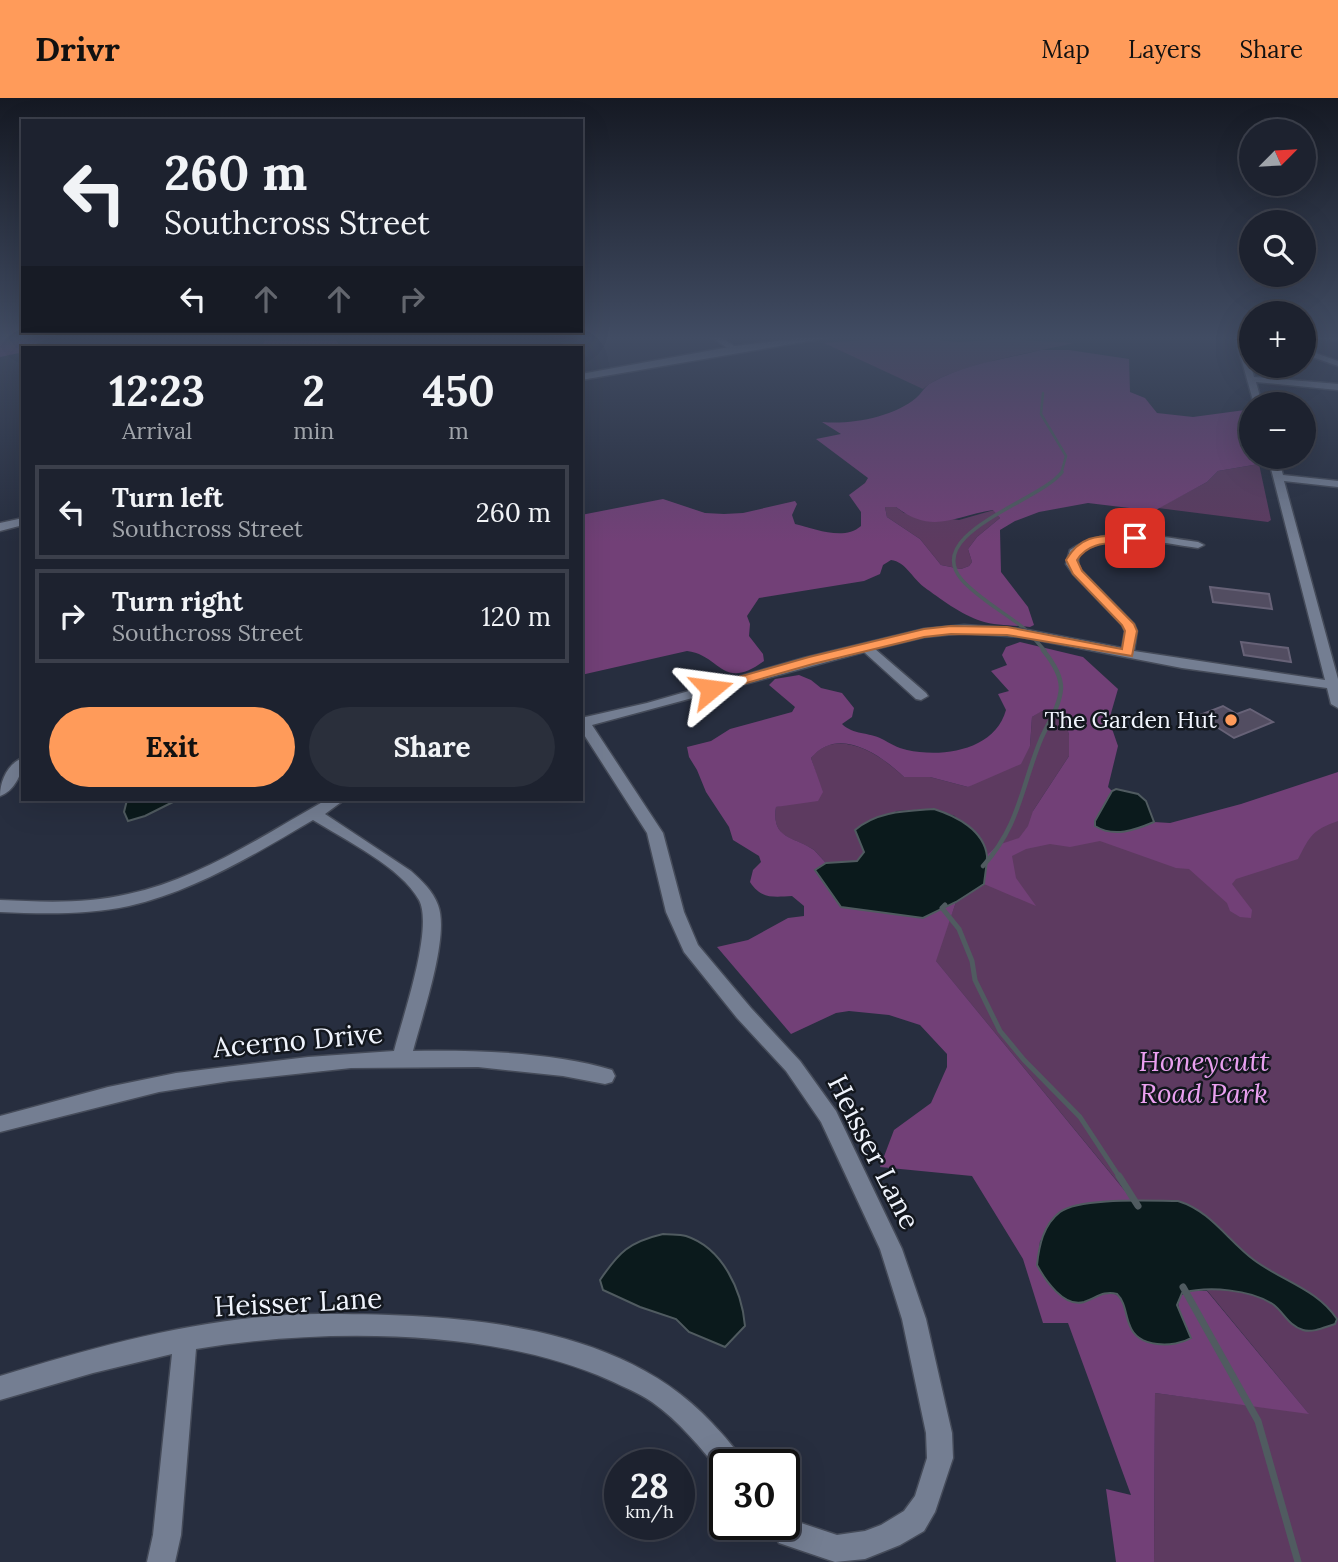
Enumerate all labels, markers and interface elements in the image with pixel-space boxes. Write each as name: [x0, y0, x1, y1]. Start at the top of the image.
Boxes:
text: Drivr: [35, 28, 120, 70]
text: Map: [1041, 34, 1090, 65]
text: Layers: [1128, 34, 1201, 65]
text: Share: [1239, 34, 1303, 65]
north arrow: [1239, 119, 1316, 196]
map controls: [1239, 119, 1316, 469]
text: 260 m: [164, 141, 307, 203]
icon: left: [49, 147, 140, 238]
text: Southcross Street: [164, 202, 430, 243]
button: search: [1239, 210, 1316, 287]
icon: left: [174, 280, 212, 318]
icon: ahead: [247, 280, 285, 318]
icon: ahead: [320, 280, 358, 318]
icon: right: [393, 280, 431, 318]
button: +: [1239, 301, 1316, 378]
text: 12:23: [109, 364, 205, 418]
text: 2: [303, 364, 325, 418]
text: 450: [422, 364, 495, 418]
button: −: [1239, 392, 1316, 469]
text: Arrival: [122, 416, 192, 445]
text: min: [293, 416, 334, 445]
text: m: [448, 416, 469, 445]
text: Turn left: [112, 481, 223, 514]
icon: left: [53, 493, 91, 531]
text: 260 m: [476, 496, 551, 529]
pin: [1105, 508, 1165, 568]
text: Southcross Street: [112, 514, 303, 543]
icon: arrive: [1116, 519, 1154, 557]
text: Turn right: [112, 585, 243, 618]
icon: right: [53, 597, 91, 635]
text: 120 m: [481, 600, 551, 633]
text: Southcross Street: [112, 618, 303, 647]
position arrow: [674, 652, 748, 726]
place label: The Garden Hut: [1044, 705, 1217, 734]
button: Exit: [49, 707, 295, 787]
button: Share: [309, 707, 555, 787]
marker: The Garden Hut: [1223, 712, 1239, 728]
street label: Acerno Drive: [211, 1015, 384, 1065]
park label: Honeycutt Road Park: [1139, 1043, 1270, 1111]
street label: Heisser Lane: [820, 1069, 928, 1235]
street label: Heisser Lane: [213, 1280, 383, 1324]
speed limit sign: 30: [709, 1449, 800, 1540]
text: 28: [630, 1463, 669, 1508]
text: km/h: [625, 1500, 674, 1523]

